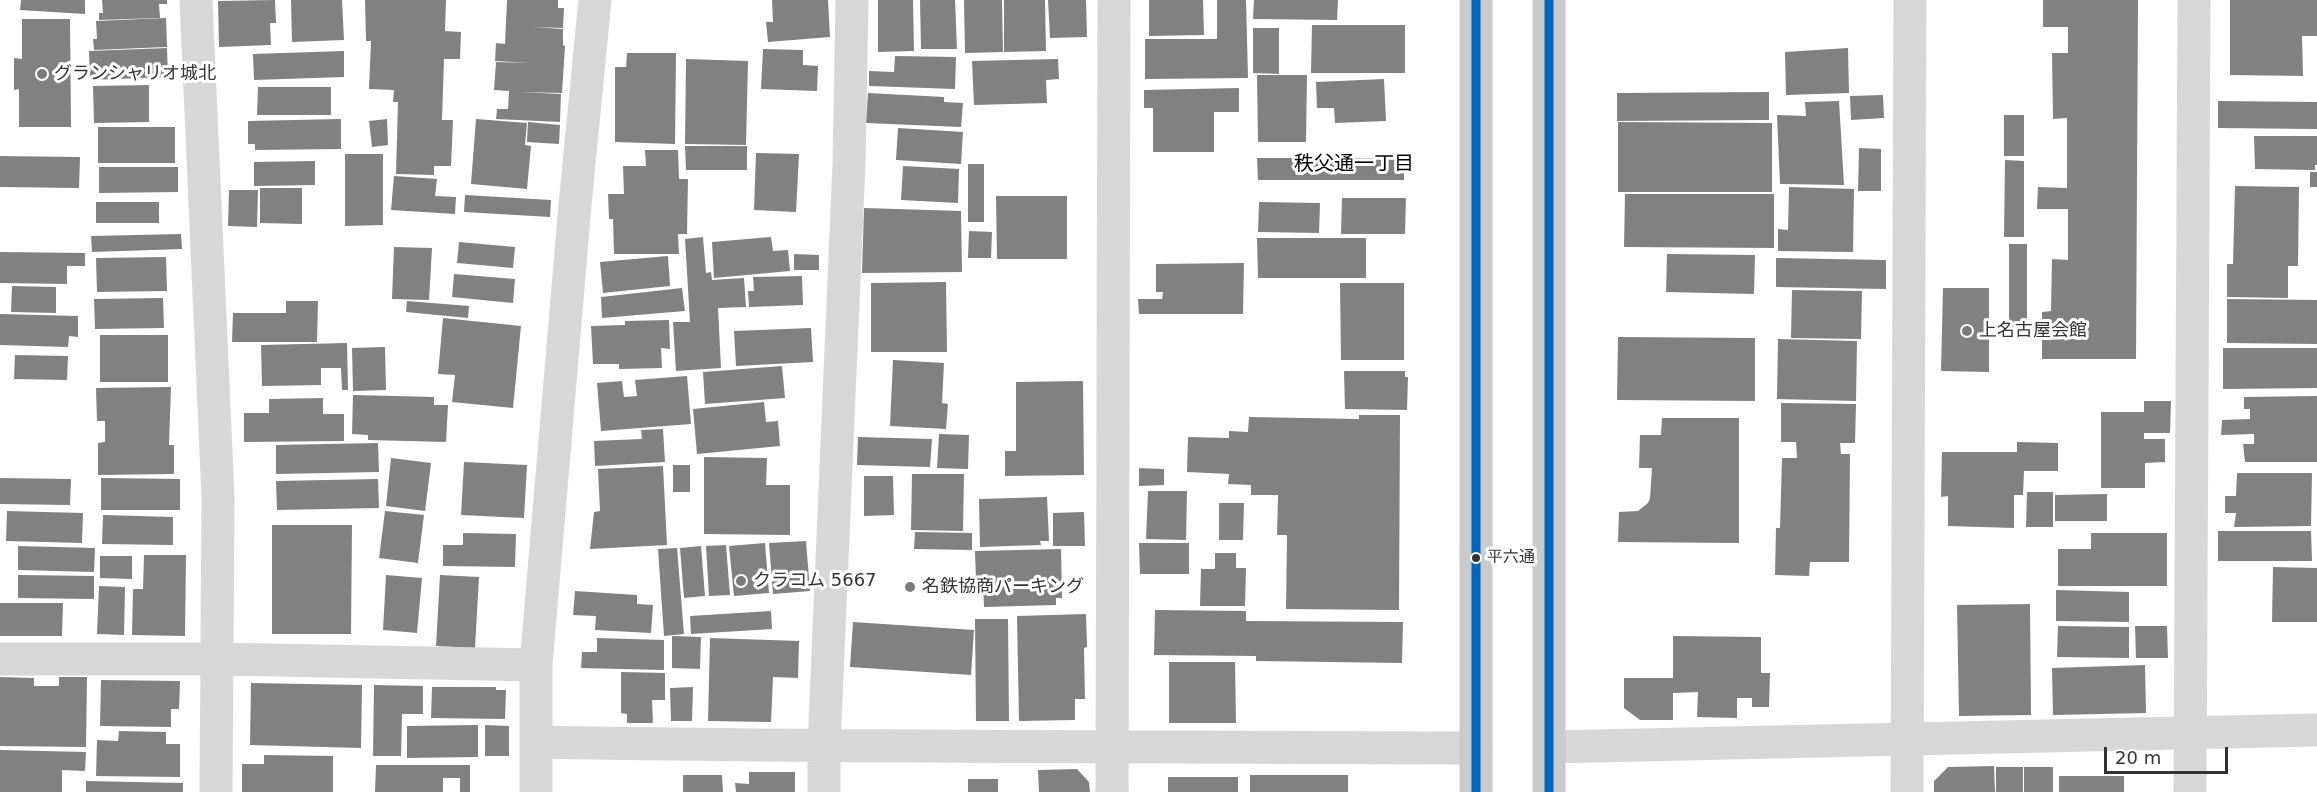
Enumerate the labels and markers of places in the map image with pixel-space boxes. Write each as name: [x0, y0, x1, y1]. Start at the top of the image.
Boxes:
place label: グランシャリオ城北: [54, 63, 216, 85]
marker: グランシャリオ城北: [35, 67, 49, 81]
place label: 上名古屋会館: [1979, 320, 2087, 342]
marker: 上名古屋会館: [1960, 324, 1974, 338]
place label: 平六通: [1487, 548, 1535, 568]
marker: 平六通: [1470, 552, 1482, 564]
place label: クラコム 5667: [753, 570, 877, 592]
marker: クラコム 5667: [734, 574, 748, 588]
place label: 名鉄協商パーキング: [922, 576, 1084, 598]
marker: 名鉄協商パーキング: [903, 580, 917, 594]

